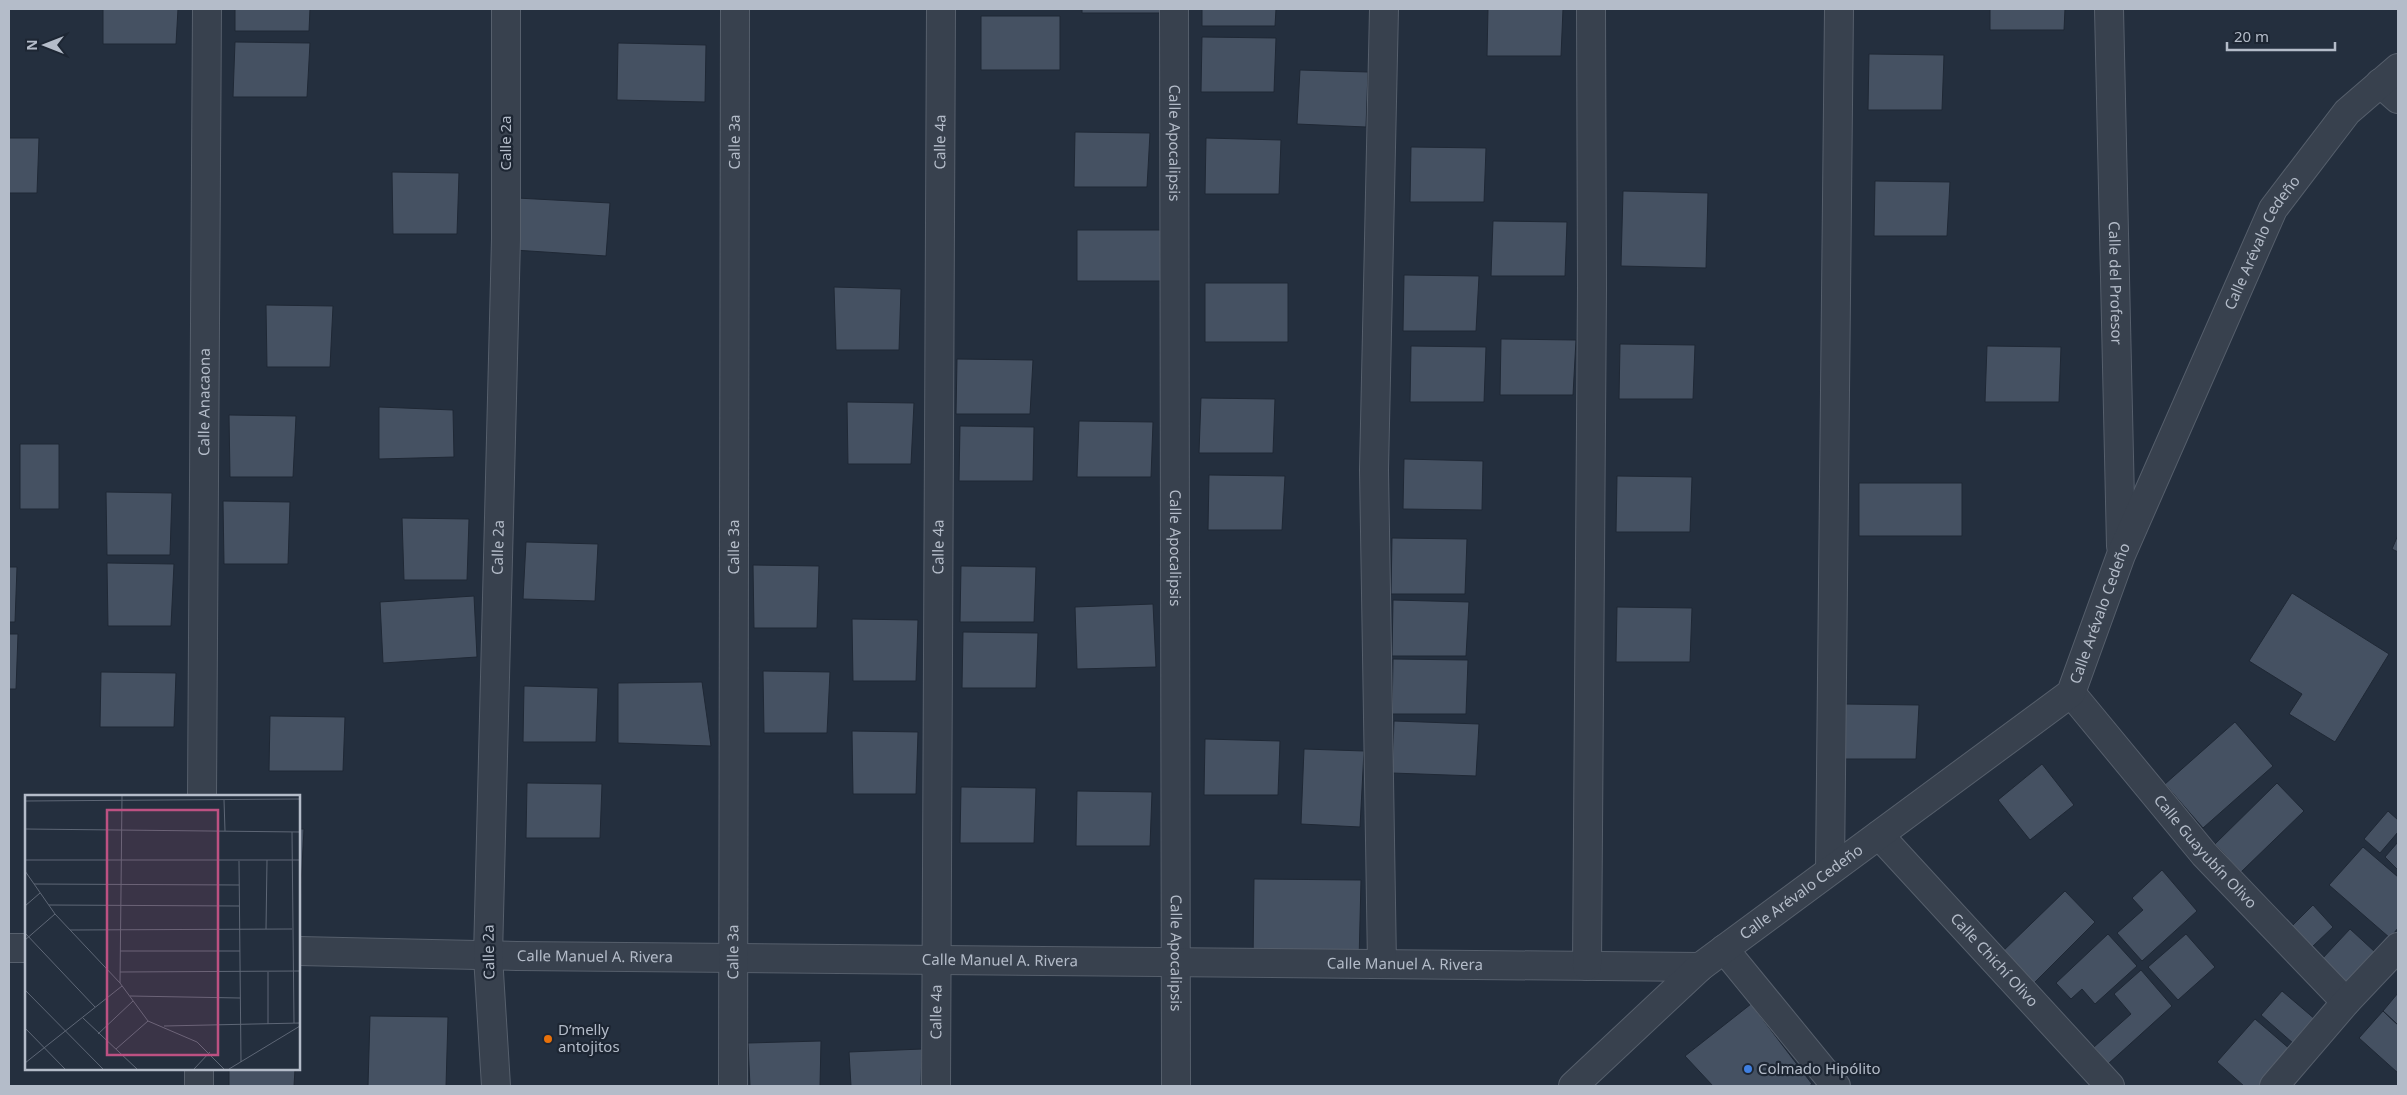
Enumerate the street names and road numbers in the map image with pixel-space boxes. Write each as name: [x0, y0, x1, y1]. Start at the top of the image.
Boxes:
street label: Calle Apocalipsis: [1165, 85, 1185, 201]
street label: Calle 3a: [724, 114, 744, 170]
street label: Calle 4a: [929, 114, 950, 170]
street label: Calle 2a: [495, 116, 515, 171]
street label: Calle Arévalo Cedeño: [2219, 171, 2304, 313]
street label: Calle del Profesor: [2105, 221, 2128, 345]
street label: Calle Anacaona: [193, 348, 214, 456]
street label: Calle Apocalipsis: [1166, 490, 1186, 606]
street label: Calle 3a: [723, 519, 743, 575]
street label: Calle 4a: [927, 519, 948, 575]
street label: Calle 2a: [487, 520, 508, 575]
street label: Calle Arévalo Cedeño: [2064, 539, 2134, 686]
street label: Calle Guayubín Olivo: [2150, 790, 2262, 912]
street label: Calle Arévalo Cedeño: [1735, 839, 1866, 944]
street label: Calle Apocalipsis: [1167, 895, 1187, 1011]
street label: Calle Chichí Olivo: [1946, 908, 2043, 1011]
street label: Calle 2a: [478, 924, 498, 980]
street label: Calle 3a: [722, 924, 742, 980]
street label: Calle Manuel A. Rivera: [517, 945, 673, 966]
street label: Calle Manuel A. Rivera: [922, 949, 1078, 970]
street label: Calle Manuel A. Rivera: [1327, 953, 1483, 974]
street label: Calle 4a: [925, 984, 945, 1040]

